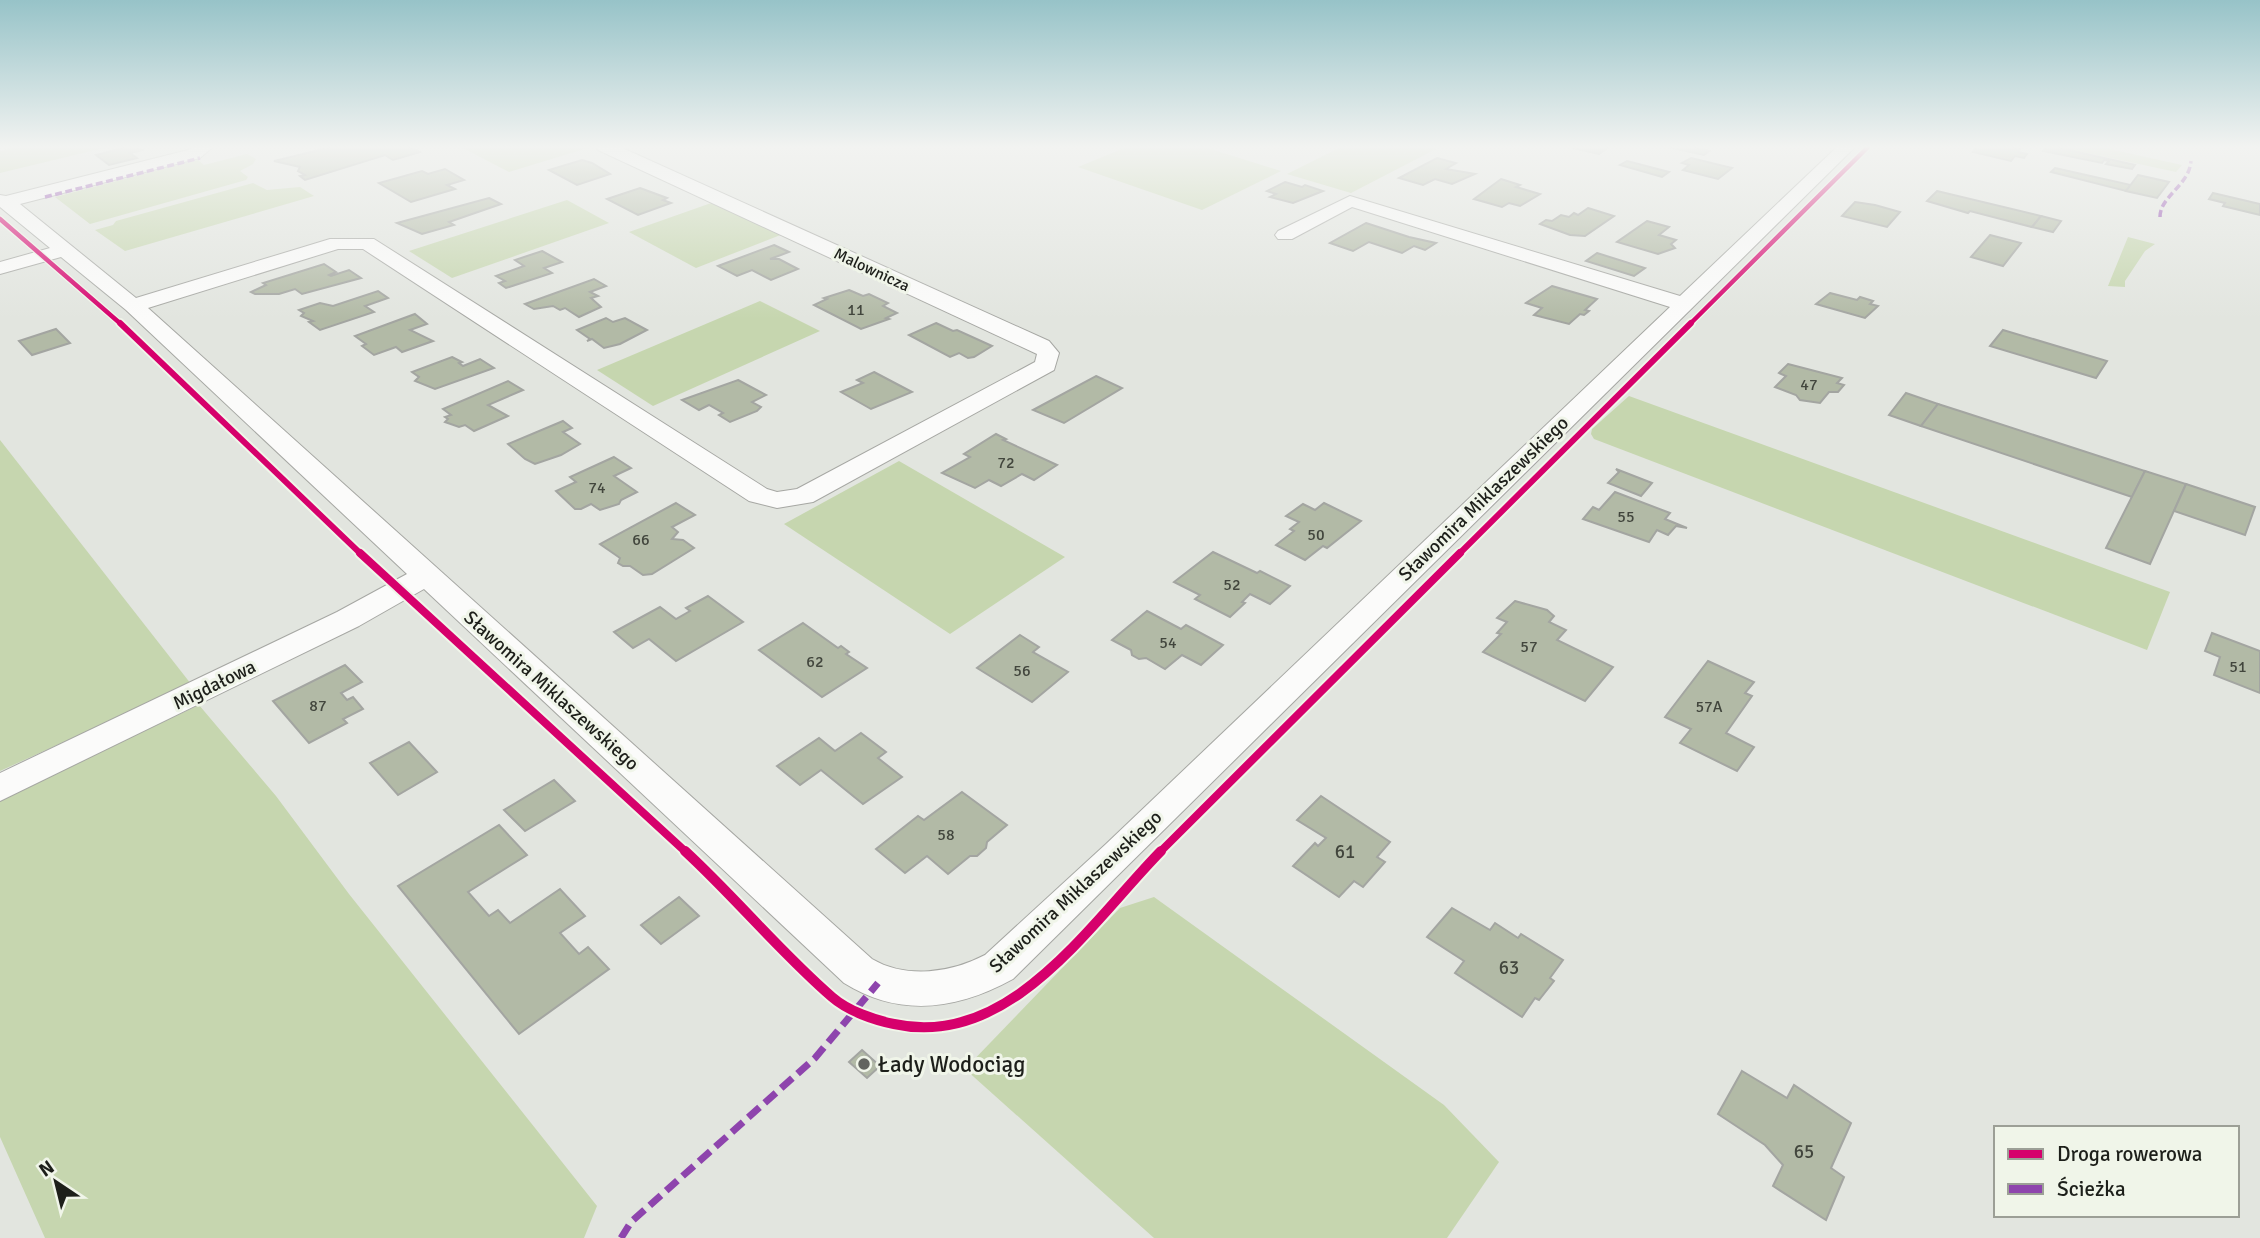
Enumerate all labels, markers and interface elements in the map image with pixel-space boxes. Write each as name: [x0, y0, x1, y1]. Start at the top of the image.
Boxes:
street label: Malownicza: [831, 244, 913, 296]
house number: 11: [847, 300, 865, 320]
house number: 47: [1800, 375, 1818, 395]
street label: Sławomira Miklaszewskiego: [1394, 411, 1574, 586]
house number: 72: [997, 453, 1015, 473]
house number: 74: [588, 478, 606, 498]
house number: 55: [1617, 507, 1635, 527]
house number: 50: [1307, 525, 1325, 545]
house number: 66: [632, 530, 650, 550]
house number: 52: [1223, 575, 1241, 595]
street label: Sławomira Miklaszewskiego: [459, 606, 644, 776]
house number: 54: [1159, 633, 1177, 653]
house number: 57: [1520, 637, 1538, 657]
house number: 62: [806, 652, 824, 672]
street label: Migdałowa: [169, 655, 260, 715]
house number: 51: [2229, 657, 2247, 677]
house number: 56: [1013, 661, 1031, 681]
house number: 87: [309, 696, 327, 716]
house number: 57A: [1695, 697, 1723, 717]
street label: Sławomira Miklaszewskiego: [984, 805, 1167, 978]
house number: 58: [937, 825, 955, 845]
house number: 61: [1335, 840, 1355, 864]
house number: 63: [1499, 956, 1519, 980]
place label: Łady Wodociąg: [878, 1050, 1025, 1079]
marker: Łady Wodociąg: [856, 1056, 872, 1072]
legend: [1994, 1126, 2239, 1217]
house number: 65: [1794, 1140, 1814, 1164]
text: Droga rowerowa: [2057, 1141, 2202, 1167]
north arrow: [21, 1147, 91, 1217]
text: N: [35, 1155, 59, 1183]
text: Ścieżka: [2057, 1176, 2126, 1202]

